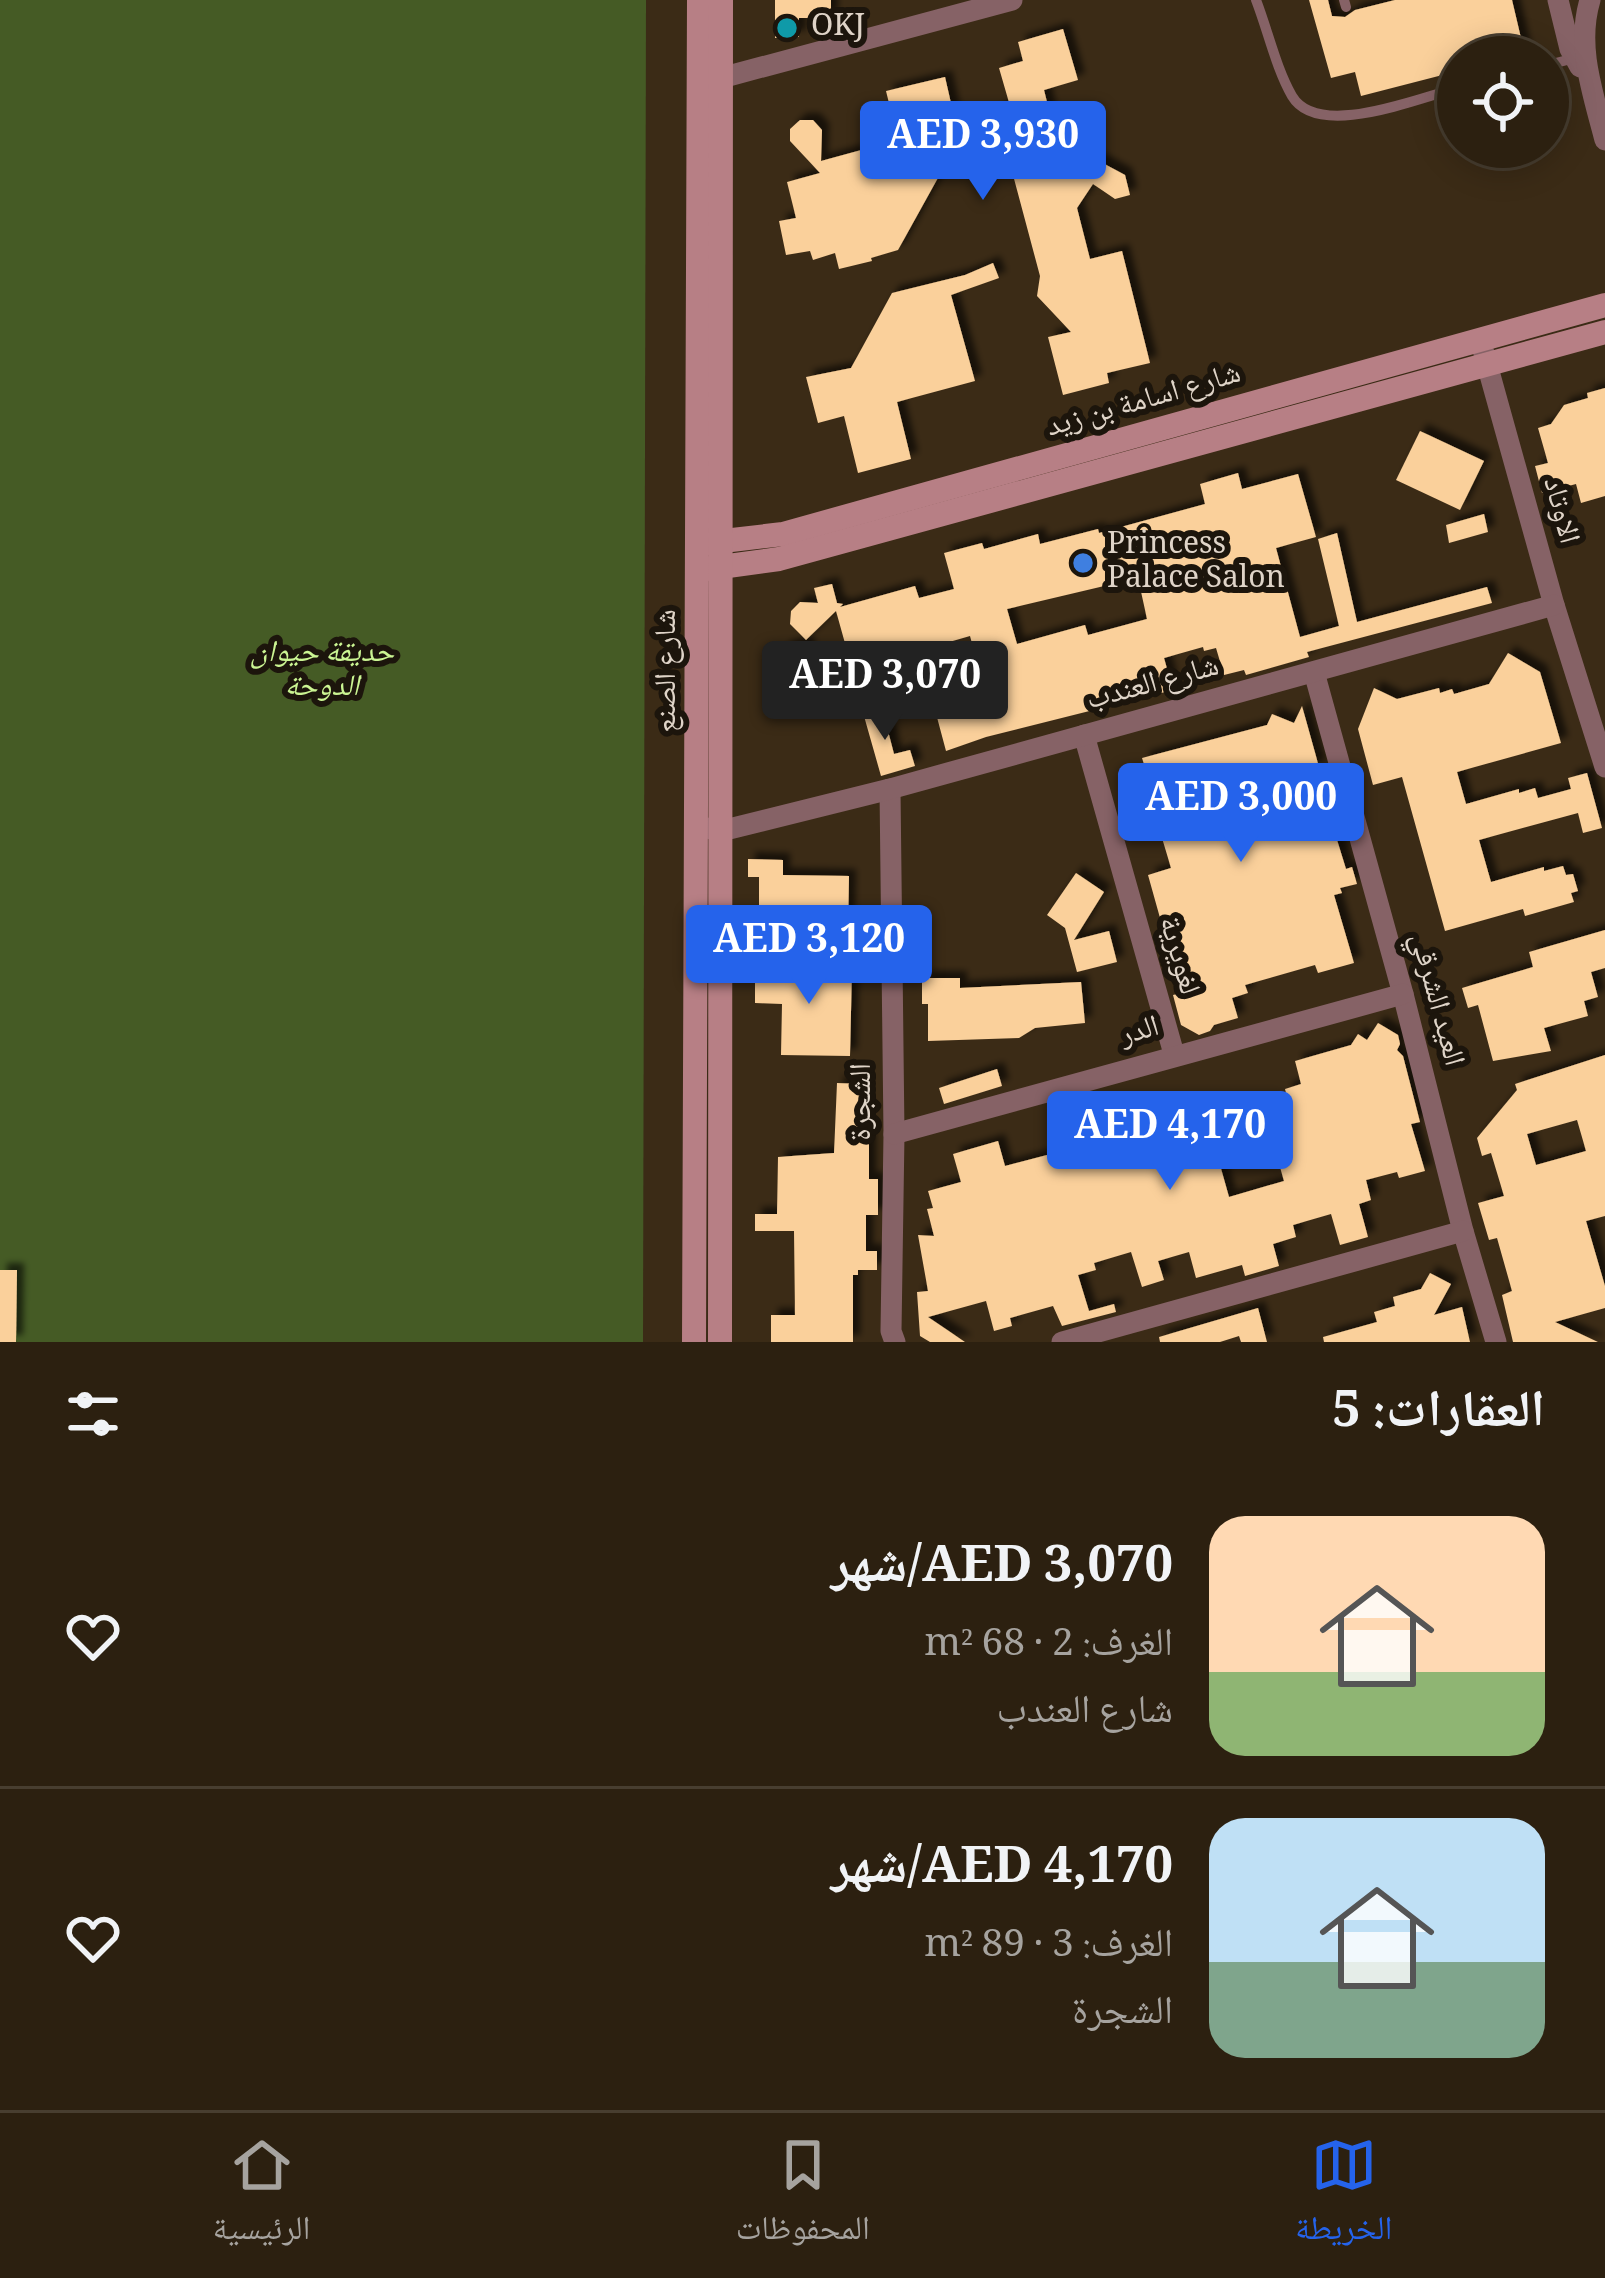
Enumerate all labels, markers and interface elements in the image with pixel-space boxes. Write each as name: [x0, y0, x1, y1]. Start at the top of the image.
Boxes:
place label: OKJ: [811, 3, 865, 54]
marker: OKJ: [774, 15, 800, 41]
map controls: [1437, 36, 1569, 168]
button: locate: [1437, 36, 1569, 168]
pin: AED 3,930: [846, 101, 1120, 203]
text: AED 3,930: [887, 106, 1079, 173]
street label: شارع اسامة بن زيد: [1041, 350, 1247, 454]
street label: الاوتاد: [1526, 472, 1592, 550]
place label: Princess Palace Salon: [1107, 521, 1285, 606]
marker: Princess Palace Salon: [1070, 550, 1096, 576]
street label: شارع الصنع: [643, 609, 694, 733]
park label: حديقة حيوان الدوحة: [250, 629, 395, 714]
pin: AED 3,070: [748, 641, 1022, 743]
street label: شارع العندب: [1081, 643, 1225, 727]
text: AED 3,070: [789, 646, 981, 713]
pin: AED 3,000: [1104, 763, 1378, 865]
text: AED 3,000: [1145, 768, 1337, 835]
pin: AED 3,120: [672, 905, 946, 1007]
text: AED 3,120: [713, 910, 905, 977]
street label: لغويرية: [1142, 911, 1212, 1001]
street label: العيد الشرقي: [1393, 928, 1477, 1072]
street label: الدر: [1113, 1003, 1166, 1063]
street label: الشجرة: [838, 1063, 889, 1141]
pin: AED 4,170: [1033, 1091, 1307, 1193]
text: AED 4,170: [1074, 1096, 1266, 1163]
text: العقارات: 5: [1332, 1371, 1545, 1458]
icon: filters: [60, 1381, 126, 1447]
text: AED 3,070/شهر: [831, 1526, 1173, 1613]
icon: home: [1305, 1564, 1449, 1708]
icon: heart: [60, 1603, 126, 1669]
text: الغرف: 2 · 68 m²: [924, 1613, 1173, 1680]
text: شارع العندب: [997, 1680, 1173, 1747]
text: AED 4,170/شهر: [831, 1827, 1173, 1914]
icon: home: [1305, 1866, 1449, 2010]
icon: heart: [60, 1905, 126, 1971]
text: الغرف: 3 · 89 m²: [924, 1914, 1173, 1981]
text: الشجرة: [1072, 1981, 1173, 2048]
tab: الرئيسية: [213, 2132, 310, 2260]
tab: المحفوظات: [736, 2132, 870, 2260]
tab: الخريطة: [1295, 2132, 1392, 2260]

